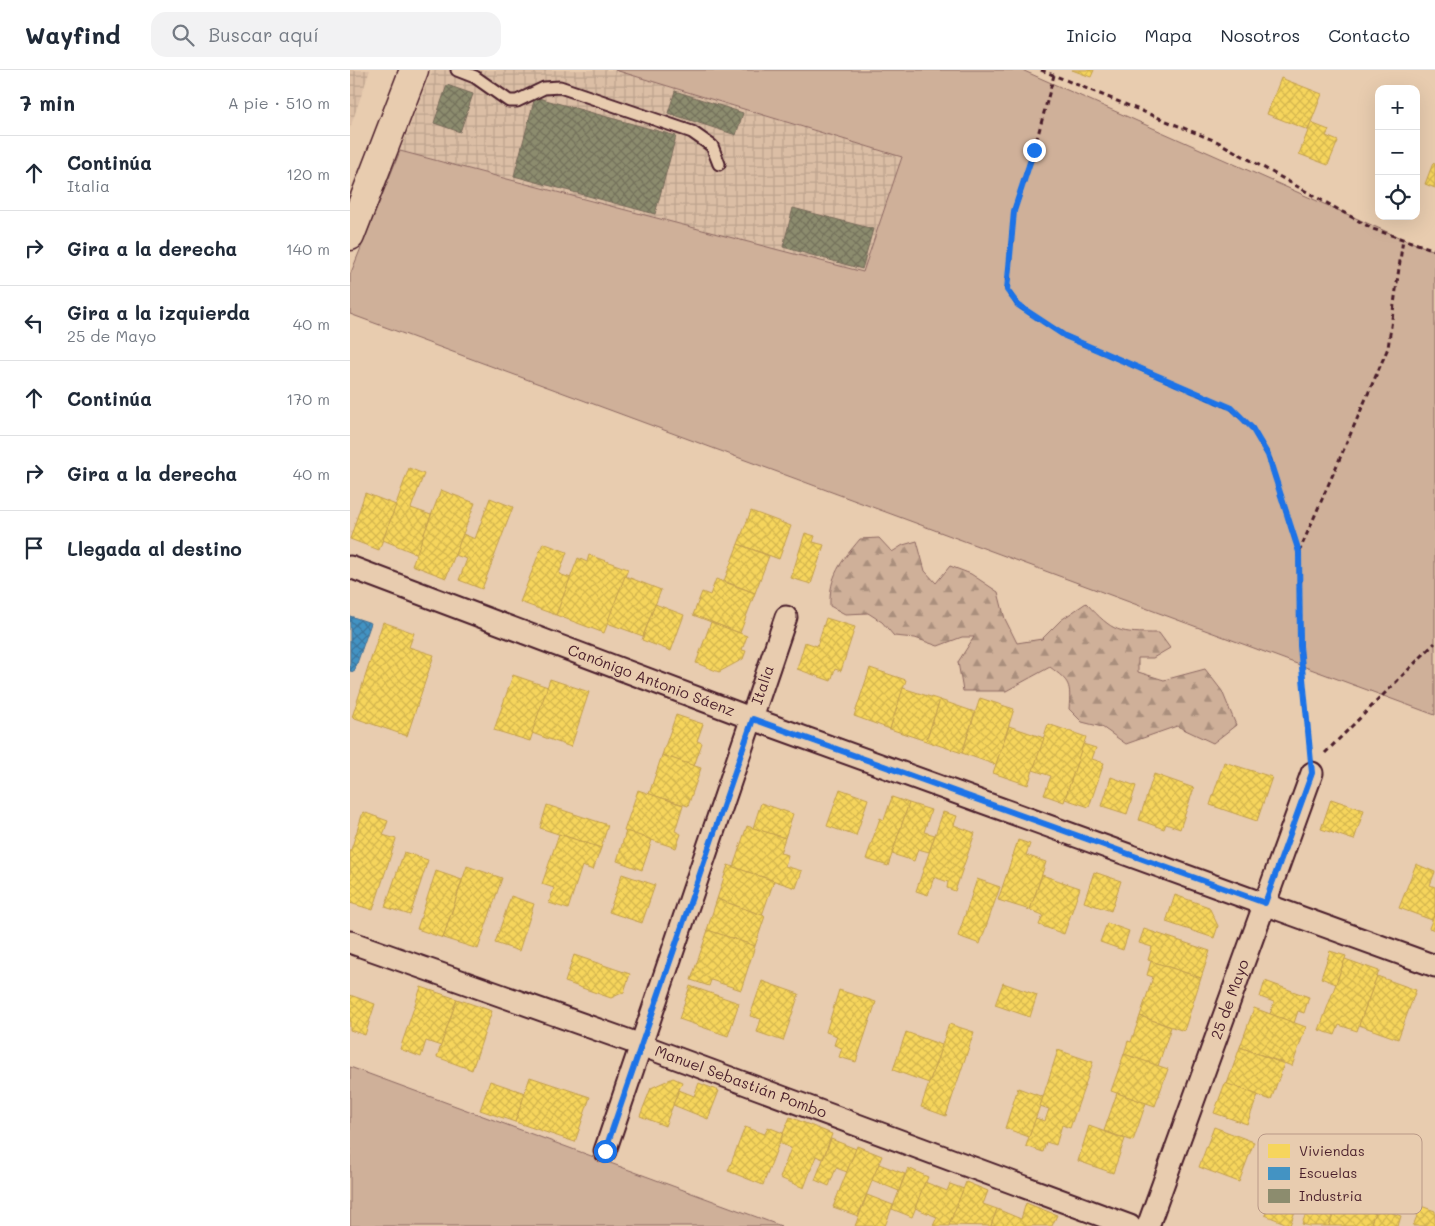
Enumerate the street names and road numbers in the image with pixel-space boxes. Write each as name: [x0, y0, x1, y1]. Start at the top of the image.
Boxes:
street label: Canónigo Antonio Sáenz: [565, 639, 738, 720]
street label: Italia: [746, 662, 778, 707]
street label: 25 de Mayo: [1205, 956, 1253, 1042]
street label: Manuel Sebastián Pombo: [652, 1040, 830, 1122]

